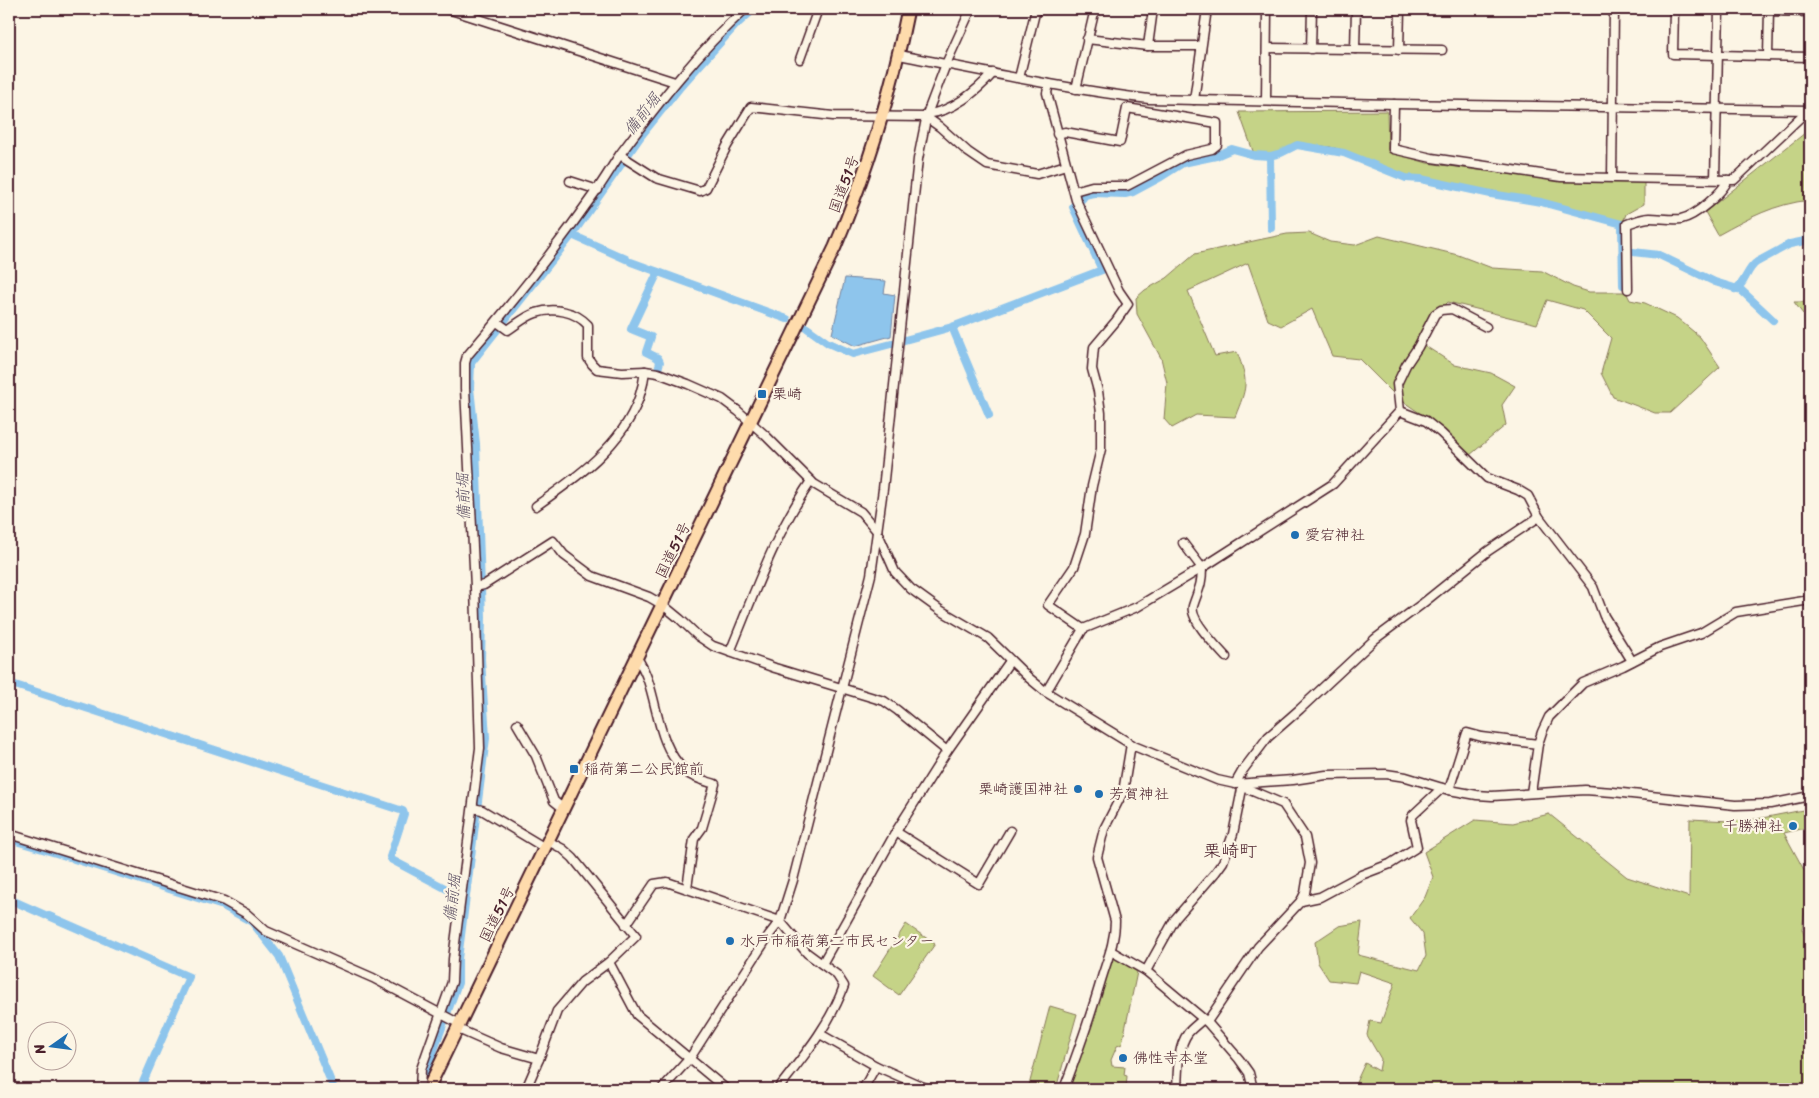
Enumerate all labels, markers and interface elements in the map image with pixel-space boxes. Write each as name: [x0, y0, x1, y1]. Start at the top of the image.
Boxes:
water label: 備前堀: [616, 85, 669, 142]
street label: 国道51号: [821, 151, 867, 217]
place label: 栗崎: [772, 381, 802, 407]
marker: 栗崎: [756, 388, 768, 400]
water label: 備前堀: [448, 472, 478, 521]
street label: 国道51号: [648, 517, 698, 583]
place label: 愛宕神社: [1305, 522, 1365, 548]
marker: 愛宕神社: [1289, 529, 1301, 541]
place label: 稲荷第二公民館前: [584, 756, 704, 782]
marker: 稲荷第二公民館前: [568, 763, 580, 775]
place label: 栗崎護国神社: [978, 776, 1068, 802]
place label: 芳賀神社: [1109, 781, 1169, 807]
marker: 栗崎護国神社: [1072, 783, 1084, 795]
marker: 芳賀神社: [1093, 788, 1105, 800]
place label: 千勝神社: [1723, 813, 1783, 839]
marker: 千勝神社: [1787, 820, 1799, 832]
district label: 栗崎町: [1203, 835, 1257, 867]
water label: 備前堀: [435, 871, 469, 924]
street label: 国道51号: [472, 881, 522, 947]
place label: 水戸市稲荷第二市民センター: [740, 928, 934, 954]
marker: 水戸市稲荷第二市民センター: [724, 935, 736, 947]
north arrow: [28, 1020, 78, 1070]
text: N: [26, 1041, 53, 1058]
place label: 佛性寺本堂: [1133, 1045, 1208, 1071]
marker: 佛性寺本堂: [1117, 1052, 1129, 1064]

